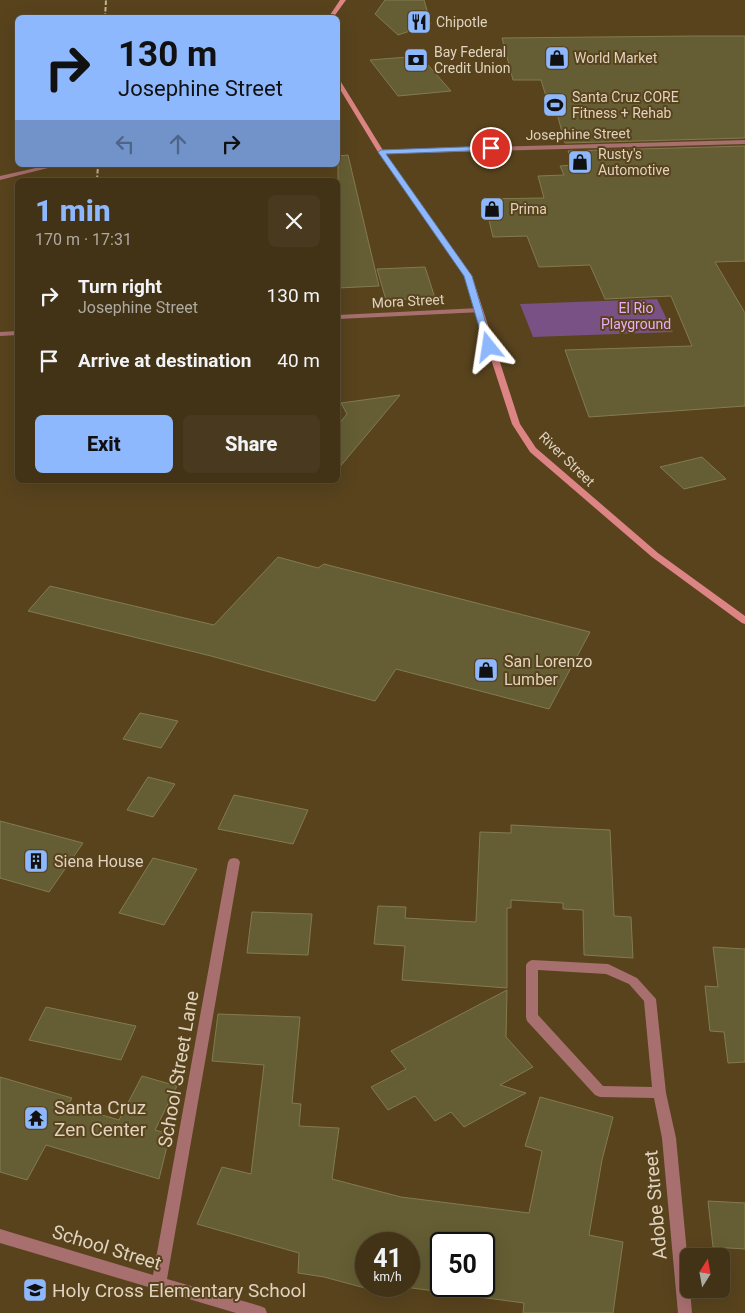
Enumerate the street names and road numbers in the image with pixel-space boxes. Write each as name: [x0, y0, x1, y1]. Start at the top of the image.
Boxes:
street label: Josephine Street: [525, 125, 631, 143]
street label: Mora Street: [371, 291, 445, 311]
street label: River Street: [536, 428, 598, 490]
street label: School Street Lane: [153, 989, 204, 1149]
street label: Adobe Street: [639, 1149, 672, 1261]
street label: School Street: [50, 1220, 164, 1275]

